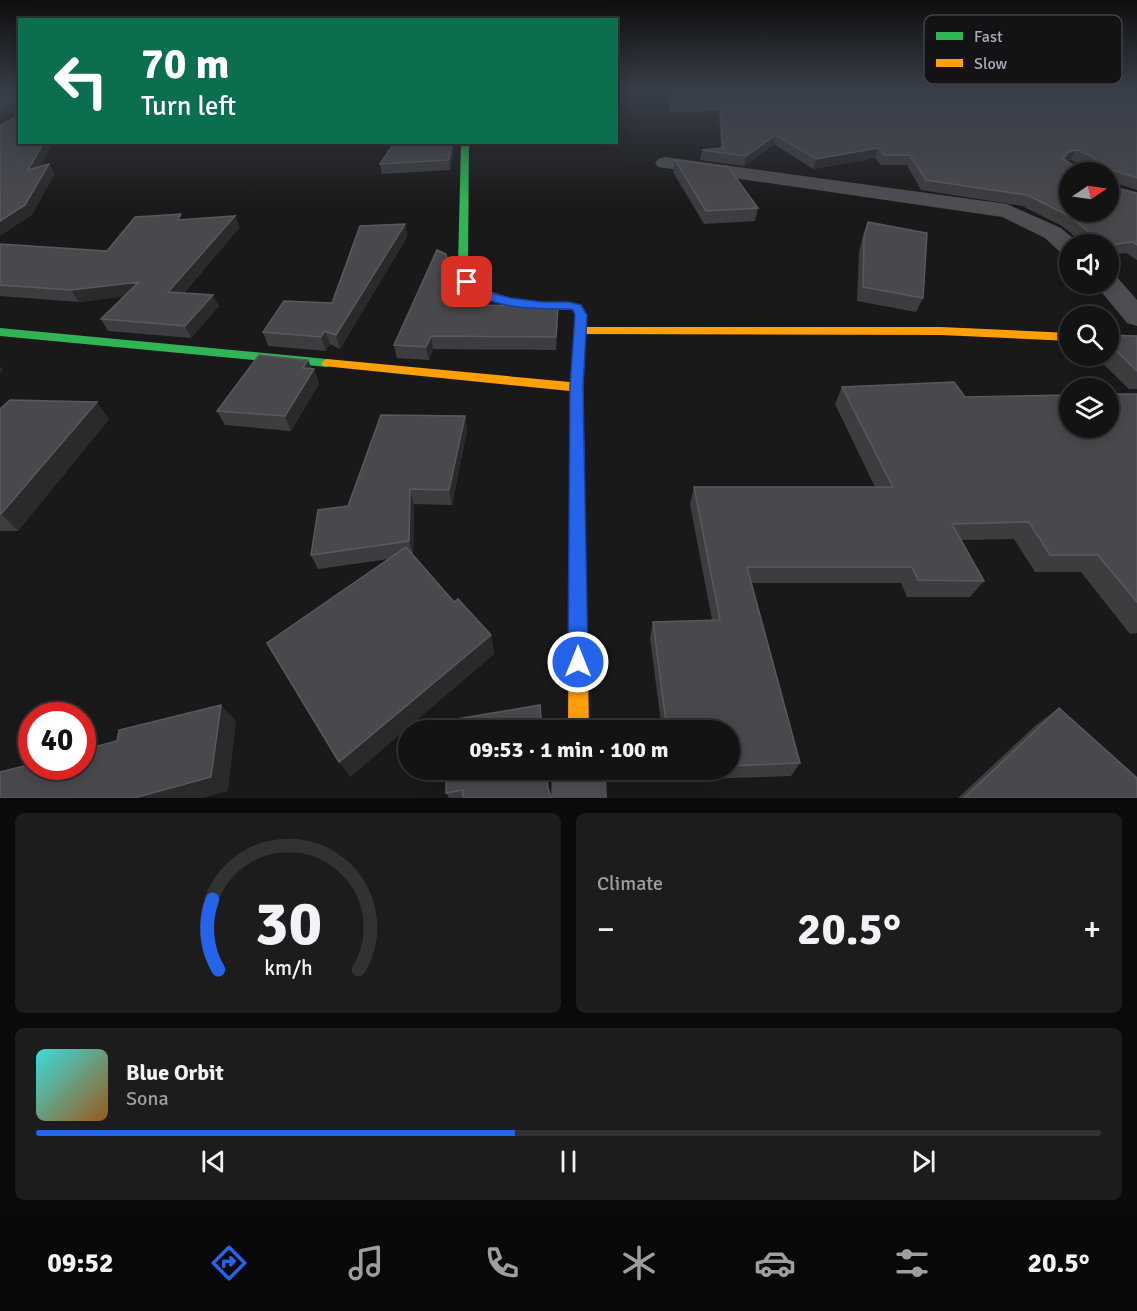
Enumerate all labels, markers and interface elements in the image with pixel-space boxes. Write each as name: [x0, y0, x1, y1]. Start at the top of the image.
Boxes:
legend: [924, 15, 1122, 84]
text: Fast: [974, 27, 1003, 47]
text: 70 m: [141, 39, 230, 90]
icon: left: [42, 42, 120, 120]
text: Slow: [974, 54, 1008, 74]
text: Turn left: [141, 90, 236, 123]
north arrow: [1059, 162, 1119, 222]
map controls: [1059, 162, 1119, 438]
button: sound: [1059, 234, 1119, 294]
pin: [441, 256, 492, 307]
icon: arrive: [450, 265, 483, 298]
button: search: [1059, 306, 1119, 366]
button: layers: [1059, 378, 1119, 438]
position arrow: [546, 630, 610, 694]
speed limit sign: 40: [18, 702, 96, 780]
text: 09:53 · 1 min · 100 m: [469, 736, 669, 763]
text: Climate: [597, 871, 663, 896]
text: 30: [254, 885, 322, 962]
text: 20.5°: [797, 902, 901, 957]
text: −: [597, 909, 615, 950]
text: +: [1083, 909, 1101, 950]
text: km/h: [264, 955, 312, 981]
text: Blue Orbit: [126, 1059, 224, 1086]
text: Sona: [126, 1086, 169, 1111]
icon: previous: [197, 1145, 230, 1178]
icon: pause: [552, 1145, 585, 1178]
icon: next: [907, 1145, 940, 1178]
icon: directions: [208, 1242, 250, 1284]
icon: music: [345, 1242, 387, 1284]
icon: phone: [481, 1242, 523, 1284]
icon: climate: [618, 1242, 660, 1284]
icon: car: [754, 1242, 796, 1284]
icon: filters: [891, 1242, 933, 1284]
text: 09:52: [47, 1247, 114, 1280]
text: 20.5°: [1027, 1247, 1090, 1280]

